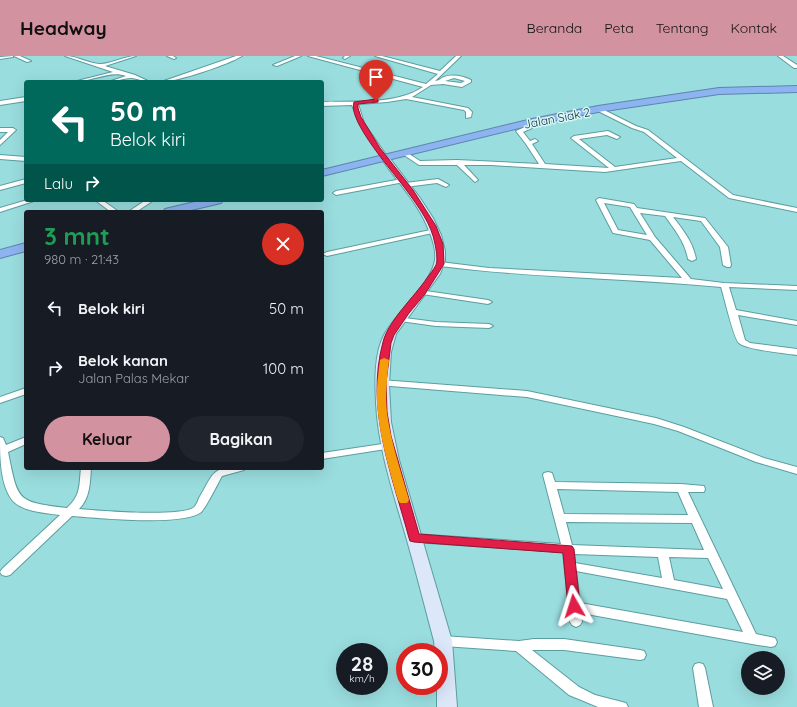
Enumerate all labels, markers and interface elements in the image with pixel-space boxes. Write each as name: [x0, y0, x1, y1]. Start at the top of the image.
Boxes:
text: Headway: [20, 16, 107, 40]
text: Beranda: [527, 19, 582, 37]
text: Peta: [604, 19, 634, 37]
text: Tentang: [656, 19, 709, 37]
text: Kontak: [731, 19, 777, 37]
pin: [359, 60, 393, 101]
icon: arrive: [365, 66, 387, 88]
text: 50 m: [110, 93, 177, 128]
icon: left: [44, 96, 96, 148]
street label: Jalan Siak 2: [523, 104, 592, 132]
text: Belok kiri: [110, 128, 186, 151]
icon: right: [81, 172, 103, 194]
text: Lalu: [44, 174, 73, 193]
text: 3 mnt: [44, 221, 110, 251]
button: close: [262, 223, 304, 265]
text: 980 m · 21:43: [44, 251, 119, 267]
icon: left: [44, 297, 66, 319]
text: Belok kiri: [78, 299, 145, 318]
text: 50 m: [269, 299, 304, 318]
text: Belok kanan: [78, 351, 168, 370]
icon: right: [44, 357, 66, 379]
text: 100 m: [263, 359, 304, 378]
text: Jalan Palas Mekar: [78, 370, 189, 386]
button: Keluar: [44, 416, 170, 462]
button: Bagikan: [178, 416, 304, 462]
position arrow: [553, 585, 595, 627]
speed limit sign: 30: [396, 643, 448, 695]
text: 28: [351, 651, 373, 676]
map controls: [741, 651, 785, 695]
button: layers: [741, 651, 785, 695]
text: km/h: [349, 672, 375, 685]

